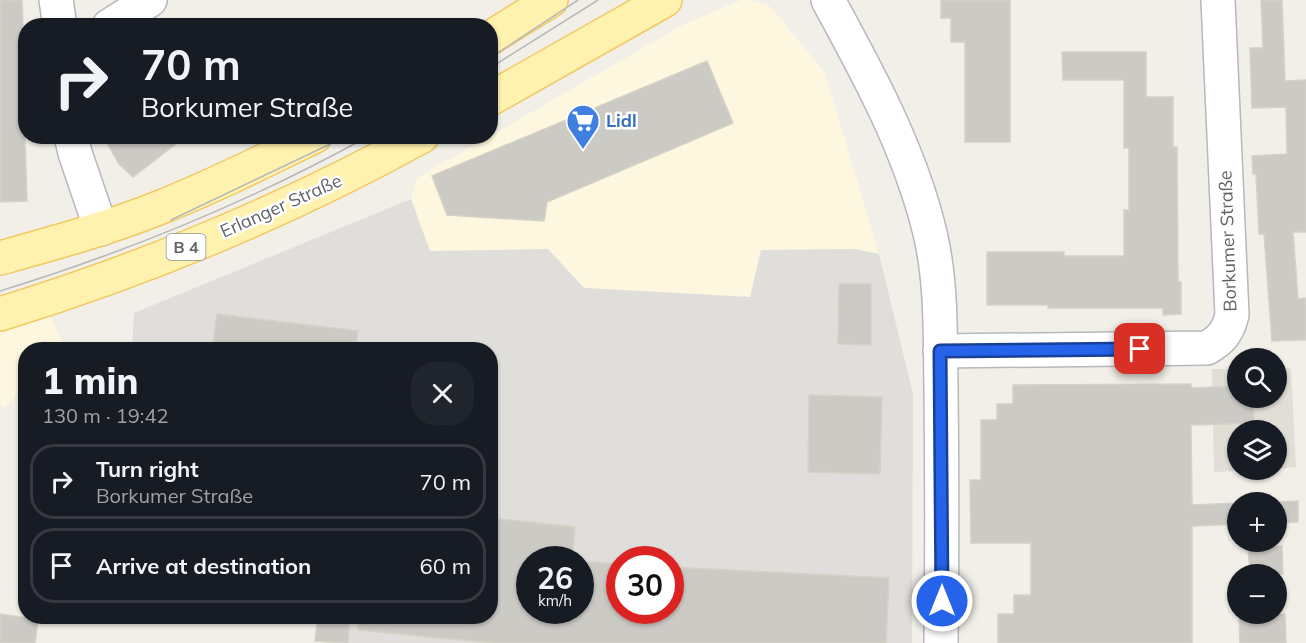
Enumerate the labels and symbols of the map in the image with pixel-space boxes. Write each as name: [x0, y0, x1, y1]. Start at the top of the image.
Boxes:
supermarket icon: Lidl: [565, 103, 601, 150]
place label: Lidl: [606, 109, 637, 132]
street label: Erlanger Straße: [216, 168, 345, 243]
street label: Borkumer Straße: [1214, 170, 1241, 312]
road number: B 4: [166, 234, 206, 260]
pin: [1114, 323, 1165, 374]
speed limit sign: 30: [606, 546, 684, 624]
position arrow: [910, 569, 974, 633]

